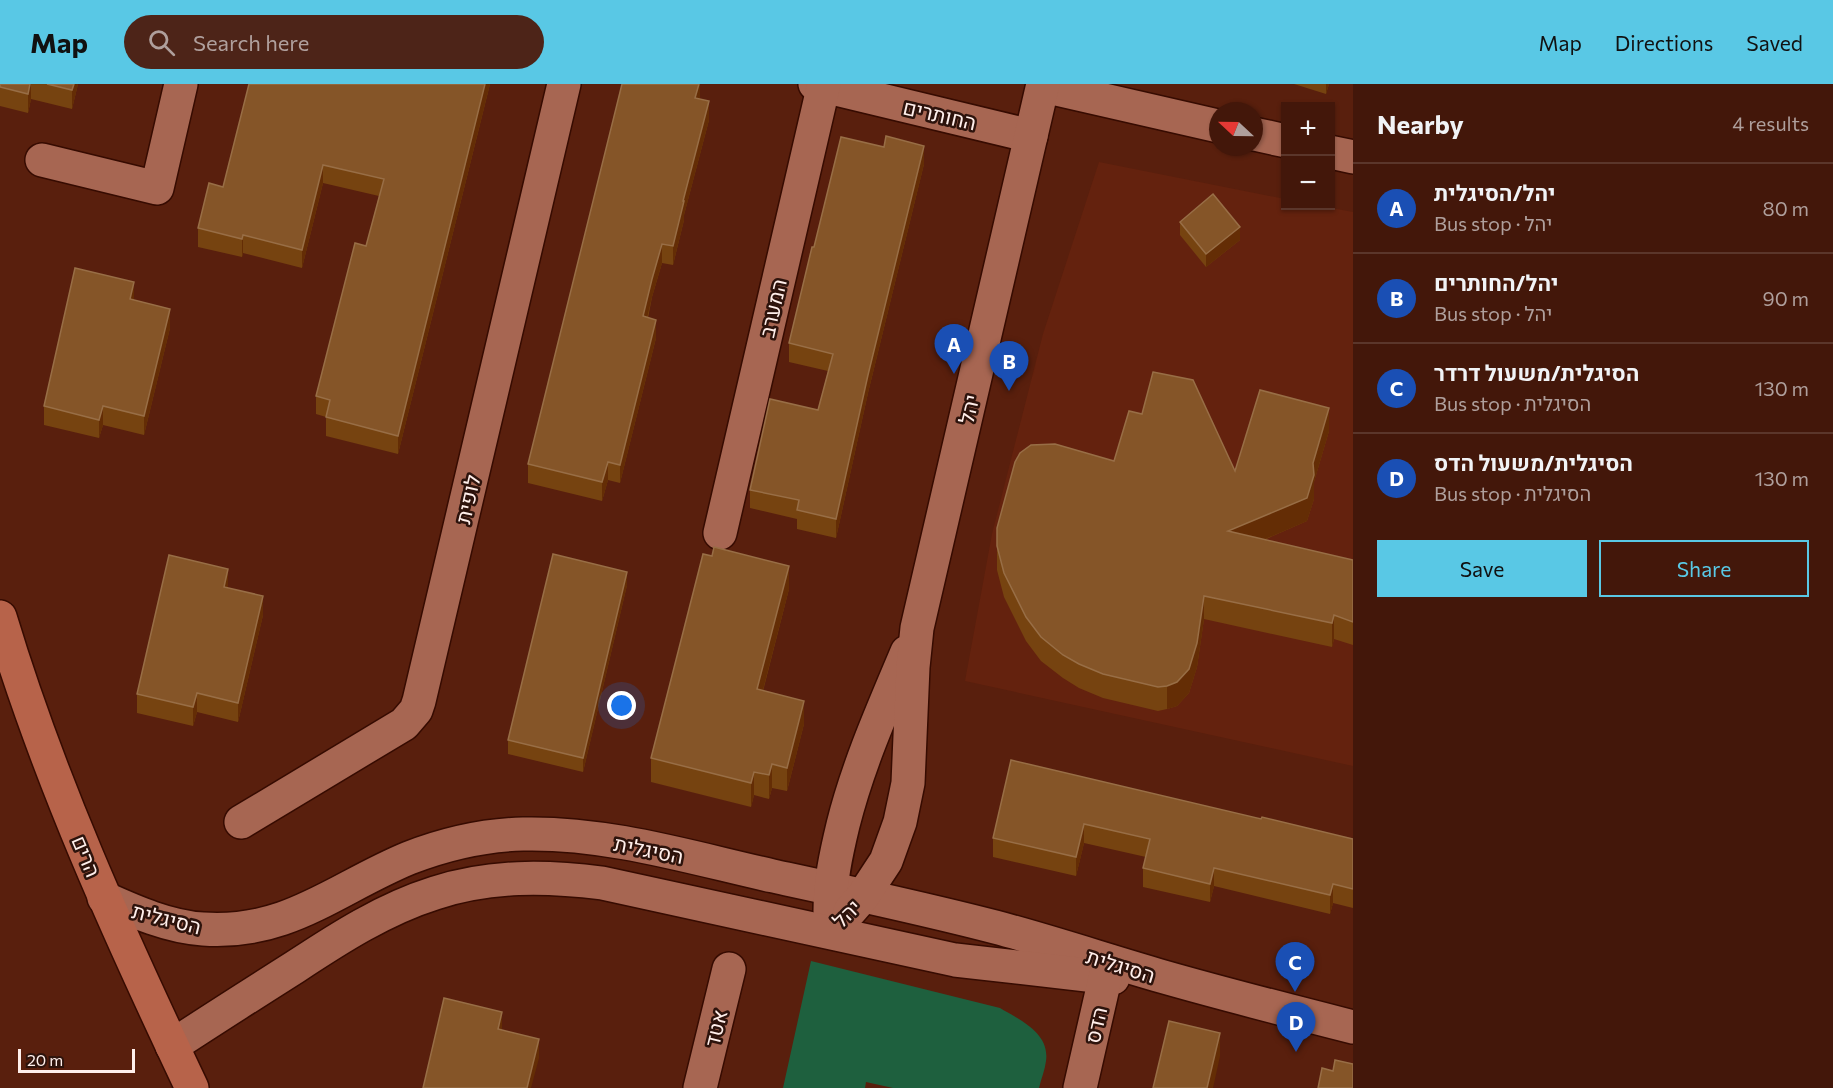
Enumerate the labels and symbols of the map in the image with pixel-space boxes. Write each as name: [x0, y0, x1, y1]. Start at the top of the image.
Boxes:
street label: החותרים: [901, 93, 979, 135]
north arrow: [1209, 102, 1263, 156]
street label: המערב: [753, 276, 791, 340]
pin: A: [934, 324, 974, 374]
pin: B: [990, 342, 1028, 391]
street label: יהל: [953, 392, 983, 426]
street label: לופית: [449, 472, 485, 526]
your location: [607, 691, 636, 720]
street label: הסיגלית: [612, 830, 686, 868]
street label: הרים: [67, 832, 107, 880]
street label: יהל: [827, 894, 865, 932]
street label: הסיגלית: [130, 897, 204, 939]
pin: C: [1276, 942, 1314, 992]
street label: הסיגלית: [1084, 943, 1158, 987]
pin: D: [1276, 1002, 1316, 1052]
street label: הדס: [1079, 1004, 1111, 1046]
street label: אטד: [698, 1007, 732, 1049]
scale bar: [18, 1046, 135, 1074]

